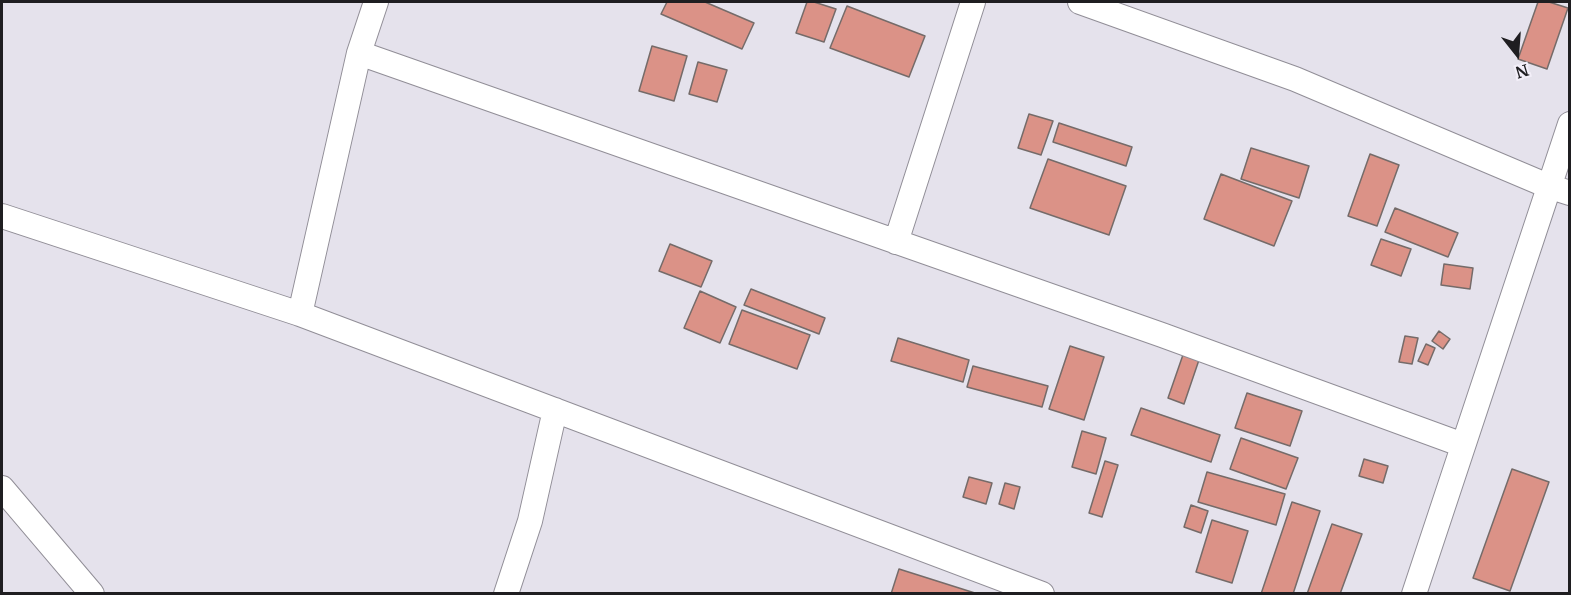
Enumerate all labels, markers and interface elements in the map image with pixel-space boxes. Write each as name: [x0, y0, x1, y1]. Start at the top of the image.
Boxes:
north arrow: [1487, 24, 1547, 84]
text: N: [1513, 60, 1531, 83]

